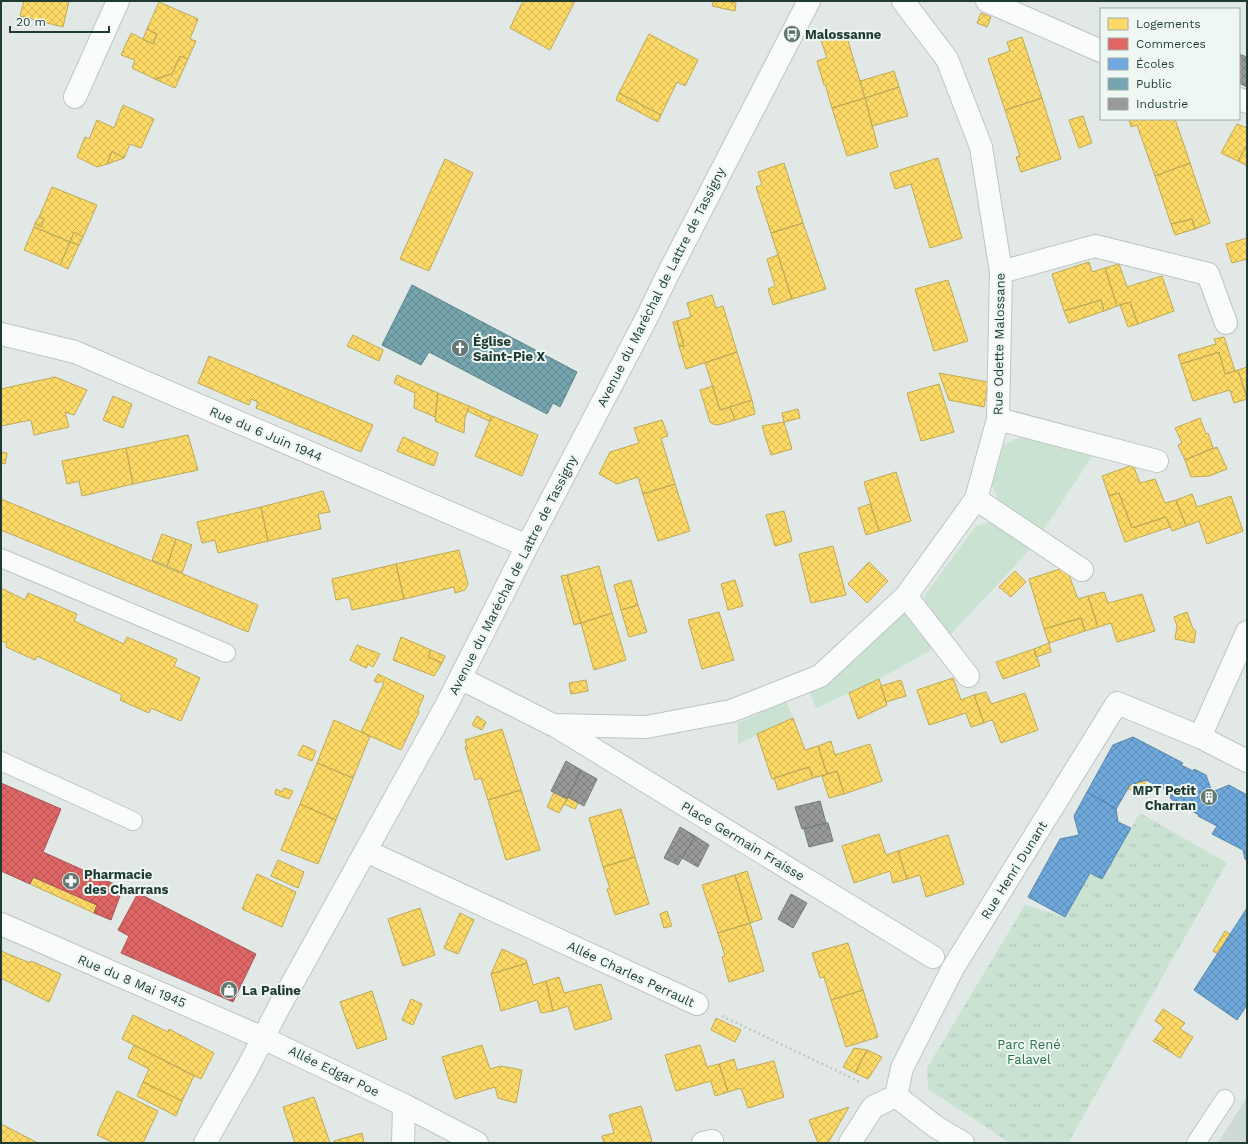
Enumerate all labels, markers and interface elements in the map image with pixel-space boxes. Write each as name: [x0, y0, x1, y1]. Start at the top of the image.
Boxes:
scale bar: [10, 8, 109, 34]
legend: [1100, 8, 1240, 120]
text: 20 m: [16, 15, 46, 29]
text: Logements: [1136, 17, 1201, 31]
bus stop icon: Malossanne: [782, 24, 802, 44]
place label: Malossanne: [805, 27, 882, 42]
text: Commerces: [1136, 37, 1206, 51]
text: Écoles: [1136, 57, 1174, 71]
text: Public: [1136, 77, 1172, 91]
text: Industrie: [1136, 97, 1188, 111]
street label: Avenue du Maréchal de Lattre de Tassigny: [594, 164, 728, 409]
street label: Rue Odette Malossane: [990, 273, 1008, 415]
place label: Église Saint-Pie X: [473, 333, 546, 364]
church icon: Église Saint-Pie X: [450, 338, 470, 358]
street label: Rue du 6 Juin 1944: [207, 403, 325, 465]
street label: Avenue du Maréchal de Lattre de Tassigny: [446, 452, 580, 697]
place label: MPT Petit Charran: [1133, 783, 1196, 813]
building icon: MPT Petit Charran: [1199, 787, 1219, 807]
street label: Place Germain Fraisse: [679, 798, 807, 884]
street label: Rue Henri Dunant: [978, 818, 1051, 922]
place label: Pharmacie des Charrans: [84, 867, 168, 897]
pharmacy icon: Pharmacie des Charrans: [61, 871, 81, 891]
street label: Allée Charles Perrault: [565, 938, 697, 1010]
street label: Rue du 8 Mai 1945: [76, 951, 188, 1011]
shop icon: La Paline: [219, 980, 239, 1000]
place label: La Paline: [242, 983, 301, 998]
park label: Parc René Falavel: [997, 1037, 1061, 1067]
street label: Allée Edgar Poe: [286, 1043, 382, 1099]

